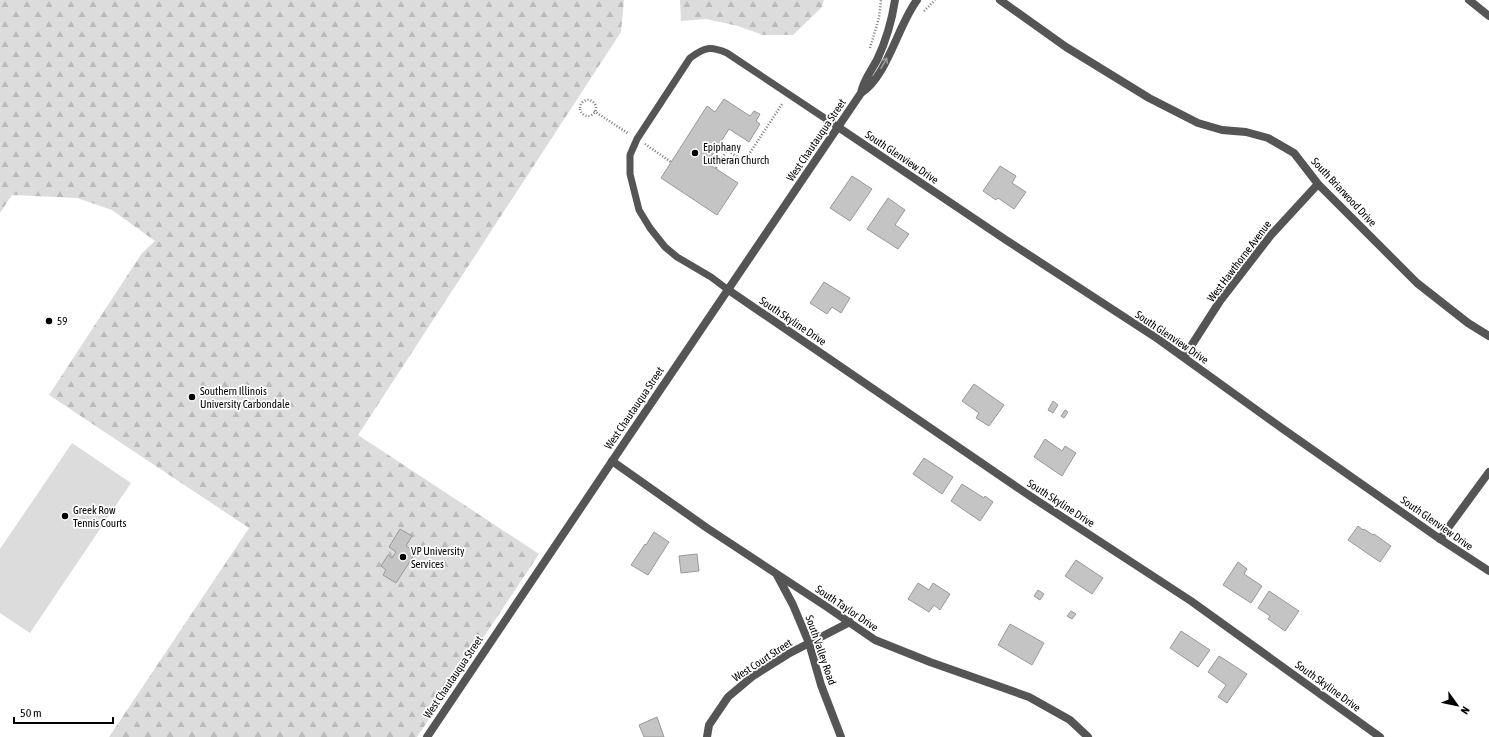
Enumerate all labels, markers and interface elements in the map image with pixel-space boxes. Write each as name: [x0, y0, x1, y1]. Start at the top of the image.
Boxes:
one-way arrow: [881, 57, 889, 69]
street label: West Chautauqua Street: [784, 97, 848, 183]
street label: South Glenview Drive: [863, 128, 941, 186]
place label: Epiphany Lutheran Church: [703, 141, 769, 166]
marker: Epiphany Lutheran Church: [690, 148, 700, 158]
street label: South Briarwood Drive: [1309, 155, 1379, 229]
street label: West Hawthorne Avenue: [1205, 218, 1273, 304]
street label: South Skyline Drive: [757, 294, 829, 348]
street label: South Glenview Drive: [1133, 308, 1211, 366]
place label: 59: [57, 315, 67, 327]
marker: 59: [44, 316, 54, 326]
street label: West Chautauqua Street: [602, 365, 666, 451]
place label: Southern Illinois University Carbondale: [200, 385, 290, 410]
marker: Southern Illinois University Carbondale: [187, 392, 197, 402]
street label: South Skyline Drive: [1025, 477, 1097, 529]
street label: South Glenview Drive: [1399, 494, 1475, 552]
place label: Greek Row Tennis Courts: [73, 504, 126, 529]
marker: Greek Row Tennis Courts: [60, 511, 70, 521]
place label: VP University Services: [411, 545, 465, 570]
marker: VP University Services: [398, 552, 408, 562]
street label: South Taylor Drive: [813, 583, 881, 633]
street label: South Valley Road: [803, 614, 839, 686]
street label: West Chautauqua Street: [421, 634, 485, 720]
street label: West Court Street: [730, 636, 794, 684]
street label: South Skyline Drive: [1293, 658, 1363, 714]
north arrow: [1437, 685, 1477, 725]
scale bar: [14, 699, 113, 725]
text: N: [1459, 704, 1472, 716]
text: 50 m: [20, 706, 42, 720]

